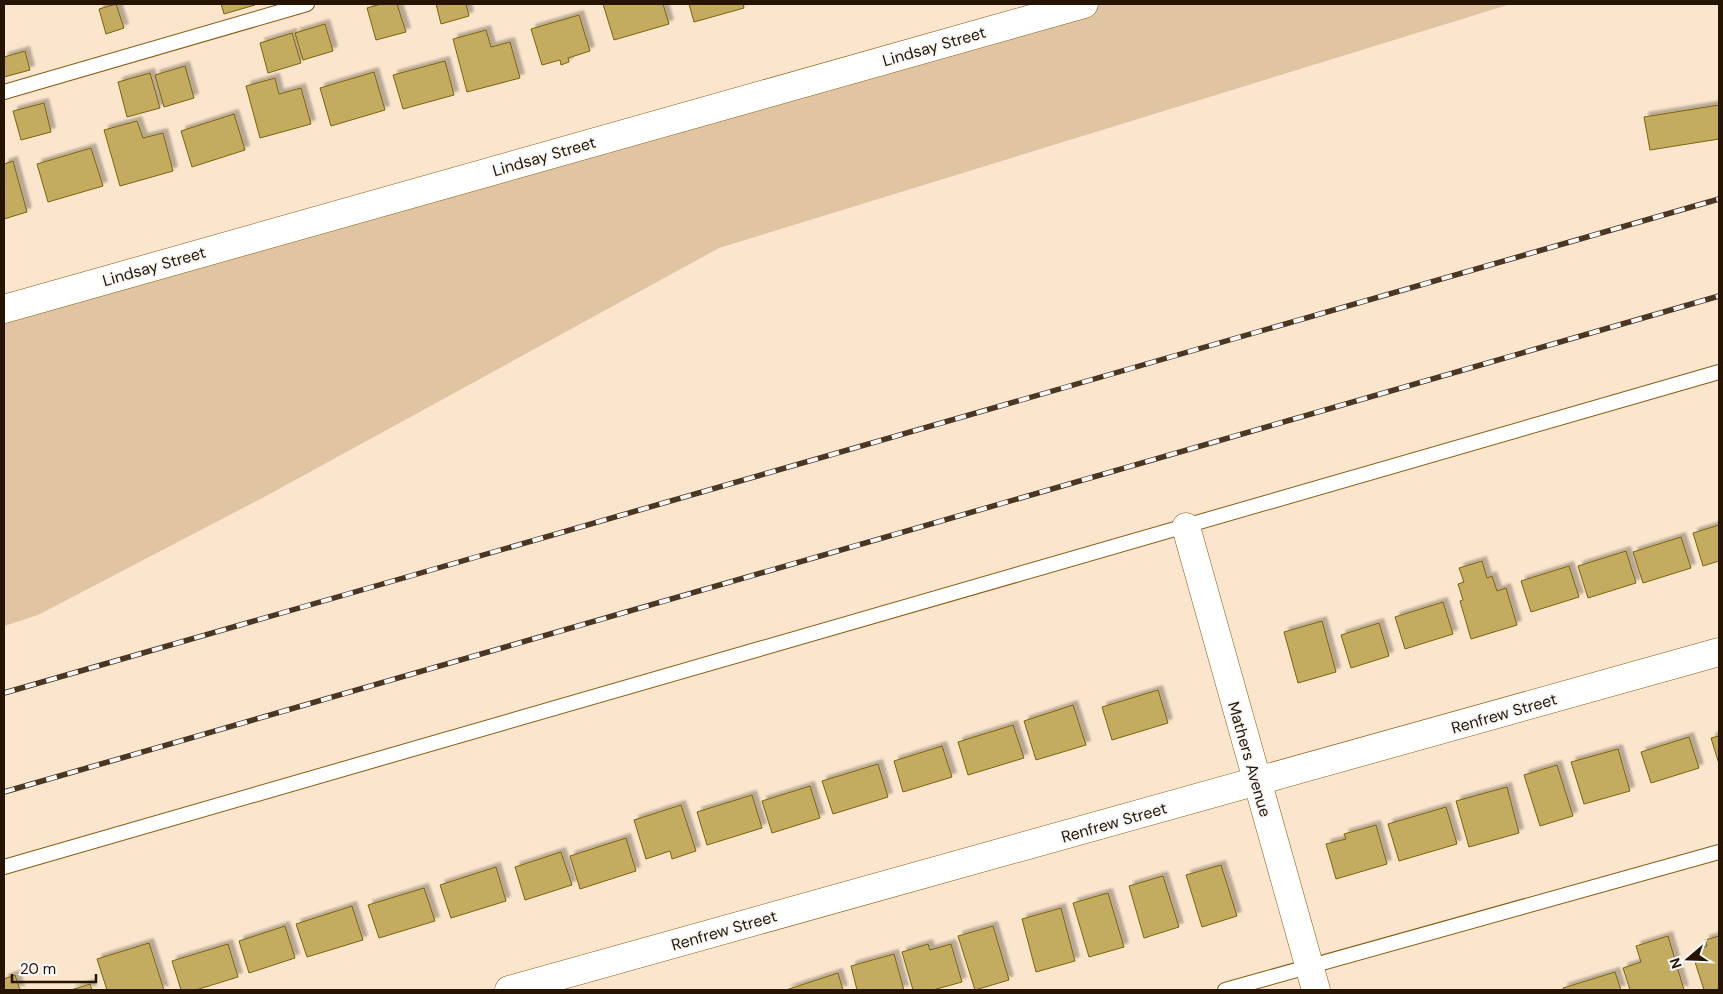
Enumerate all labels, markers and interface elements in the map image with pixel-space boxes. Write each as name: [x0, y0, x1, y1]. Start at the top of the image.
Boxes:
street label: Lindsay Street: [880, 22, 988, 71]
street label: Lindsay Street: [490, 132, 598, 181]
street label: Lindsay Street: [100, 242, 208, 291]
street label: Renfrew Street: [1449, 688, 1559, 739]
street label: Mathers Avenue: [1223, 699, 1276, 819]
street label: Renfrew Street: [1059, 797, 1169, 848]
street label: Renfrew Street: [669, 905, 779, 956]
north arrow: [1663, 934, 1713, 984]
scale bar: [12, 952, 96, 984]
text: N: [1666, 955, 1686, 971]
text: 20 m: [20, 959, 56, 979]

